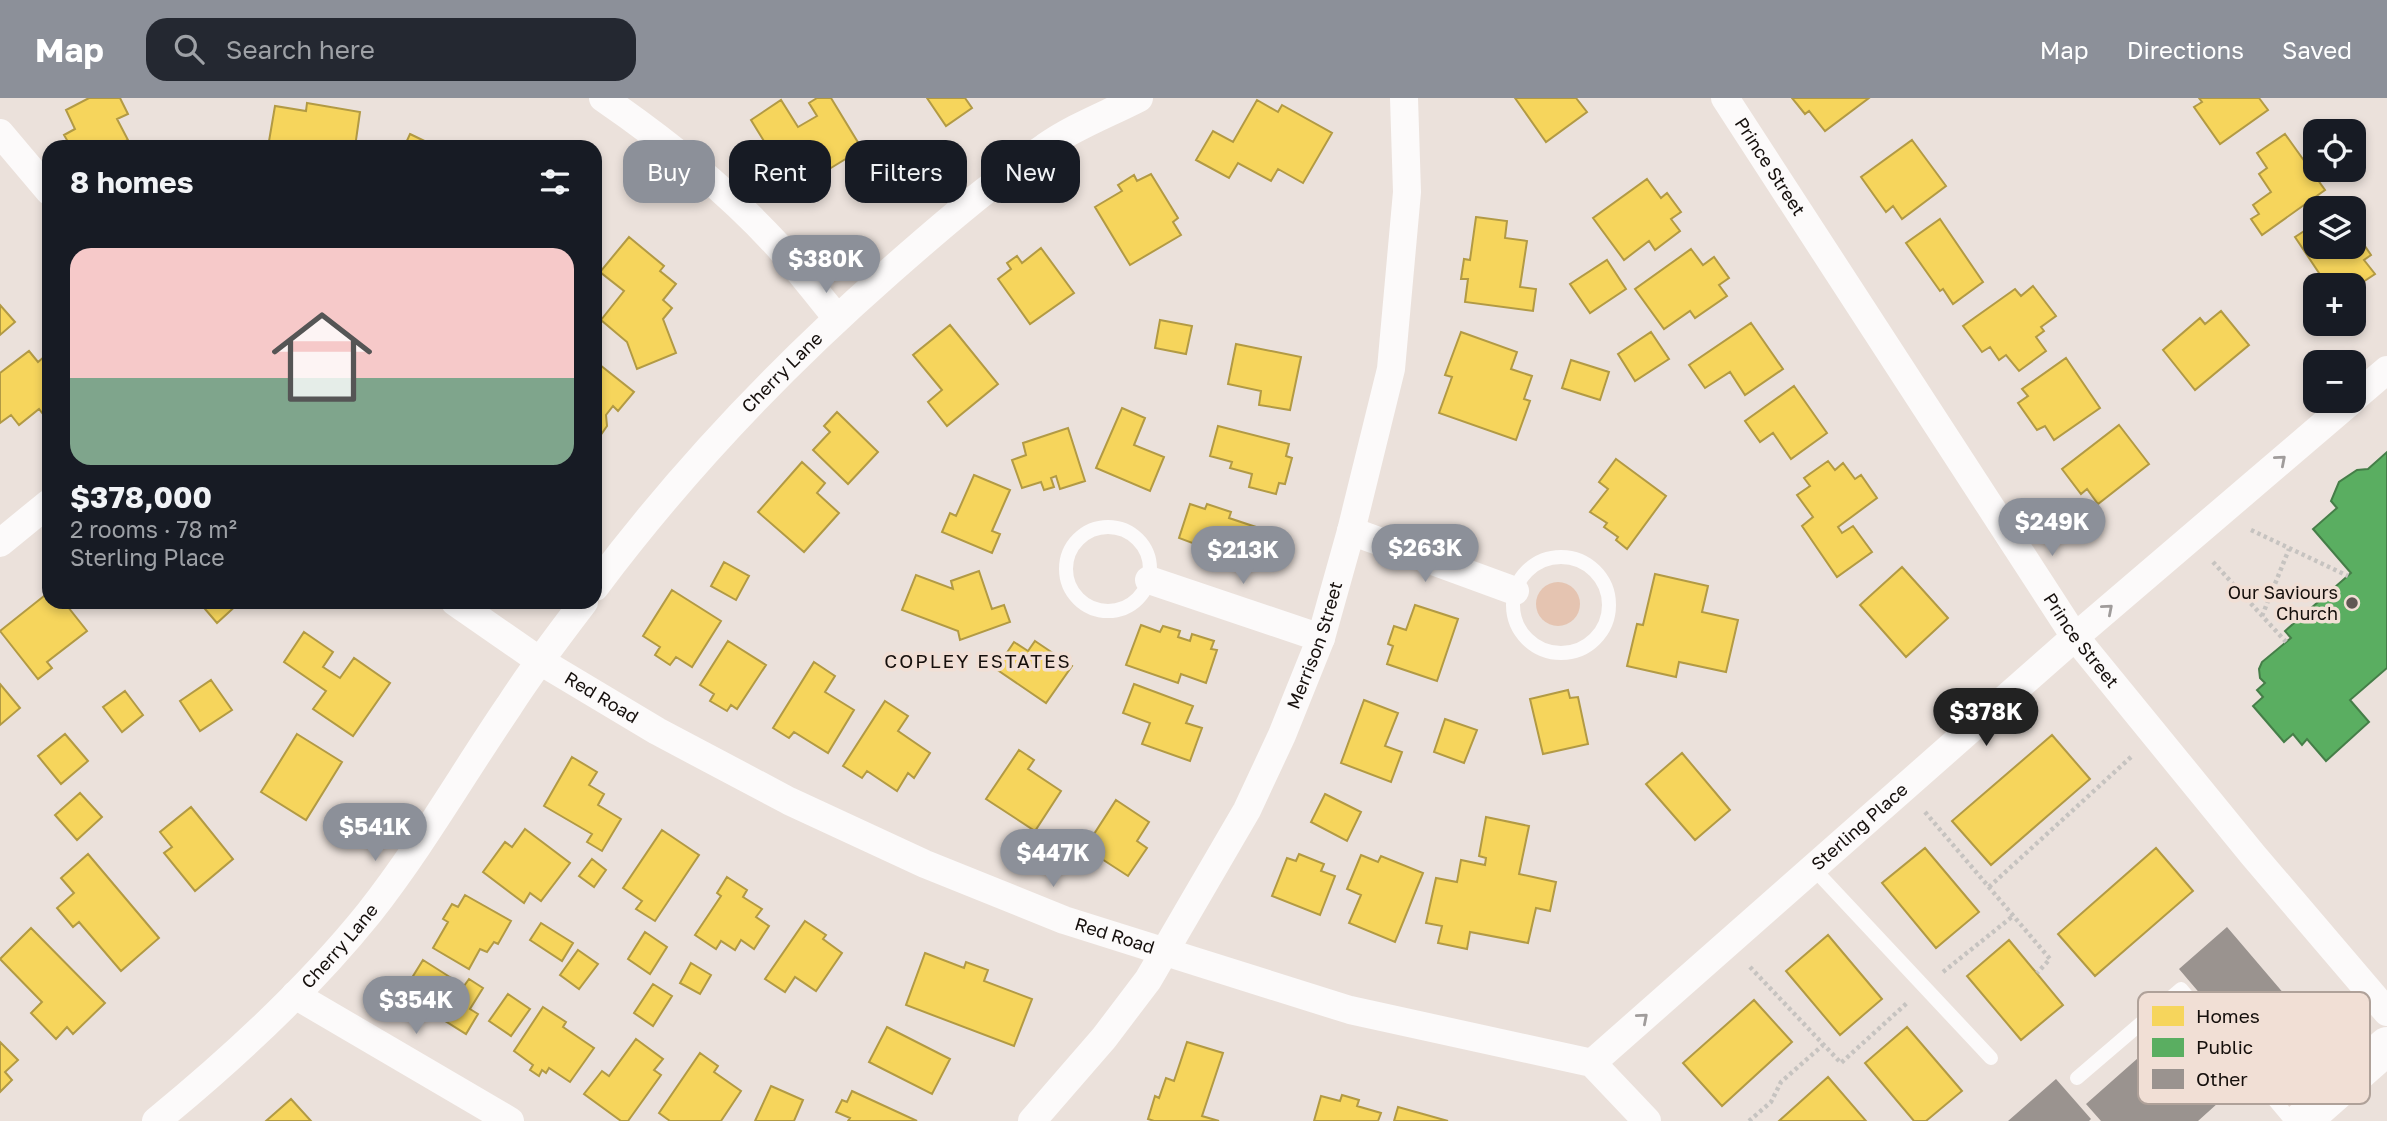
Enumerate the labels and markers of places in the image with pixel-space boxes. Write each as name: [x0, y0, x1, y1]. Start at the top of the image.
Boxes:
pin: $380K: [777, 236, 875, 295]
pin: $249K: [2003, 498, 2101, 558]
pin: $263K: [1376, 524, 1474, 584]
pin: $213K: [1194, 526, 1292, 586]
place label: Our Saviours Church: [2228, 581, 2338, 624]
marker: Our Saviours Church: [2344, 595, 2360, 611]
pin: $378K: [1937, 688, 2035, 748]
pin: $541K: [326, 804, 424, 863]
pin: $447K: [1004, 830, 1102, 889]
pin: $354K: [367, 976, 465, 1036]

